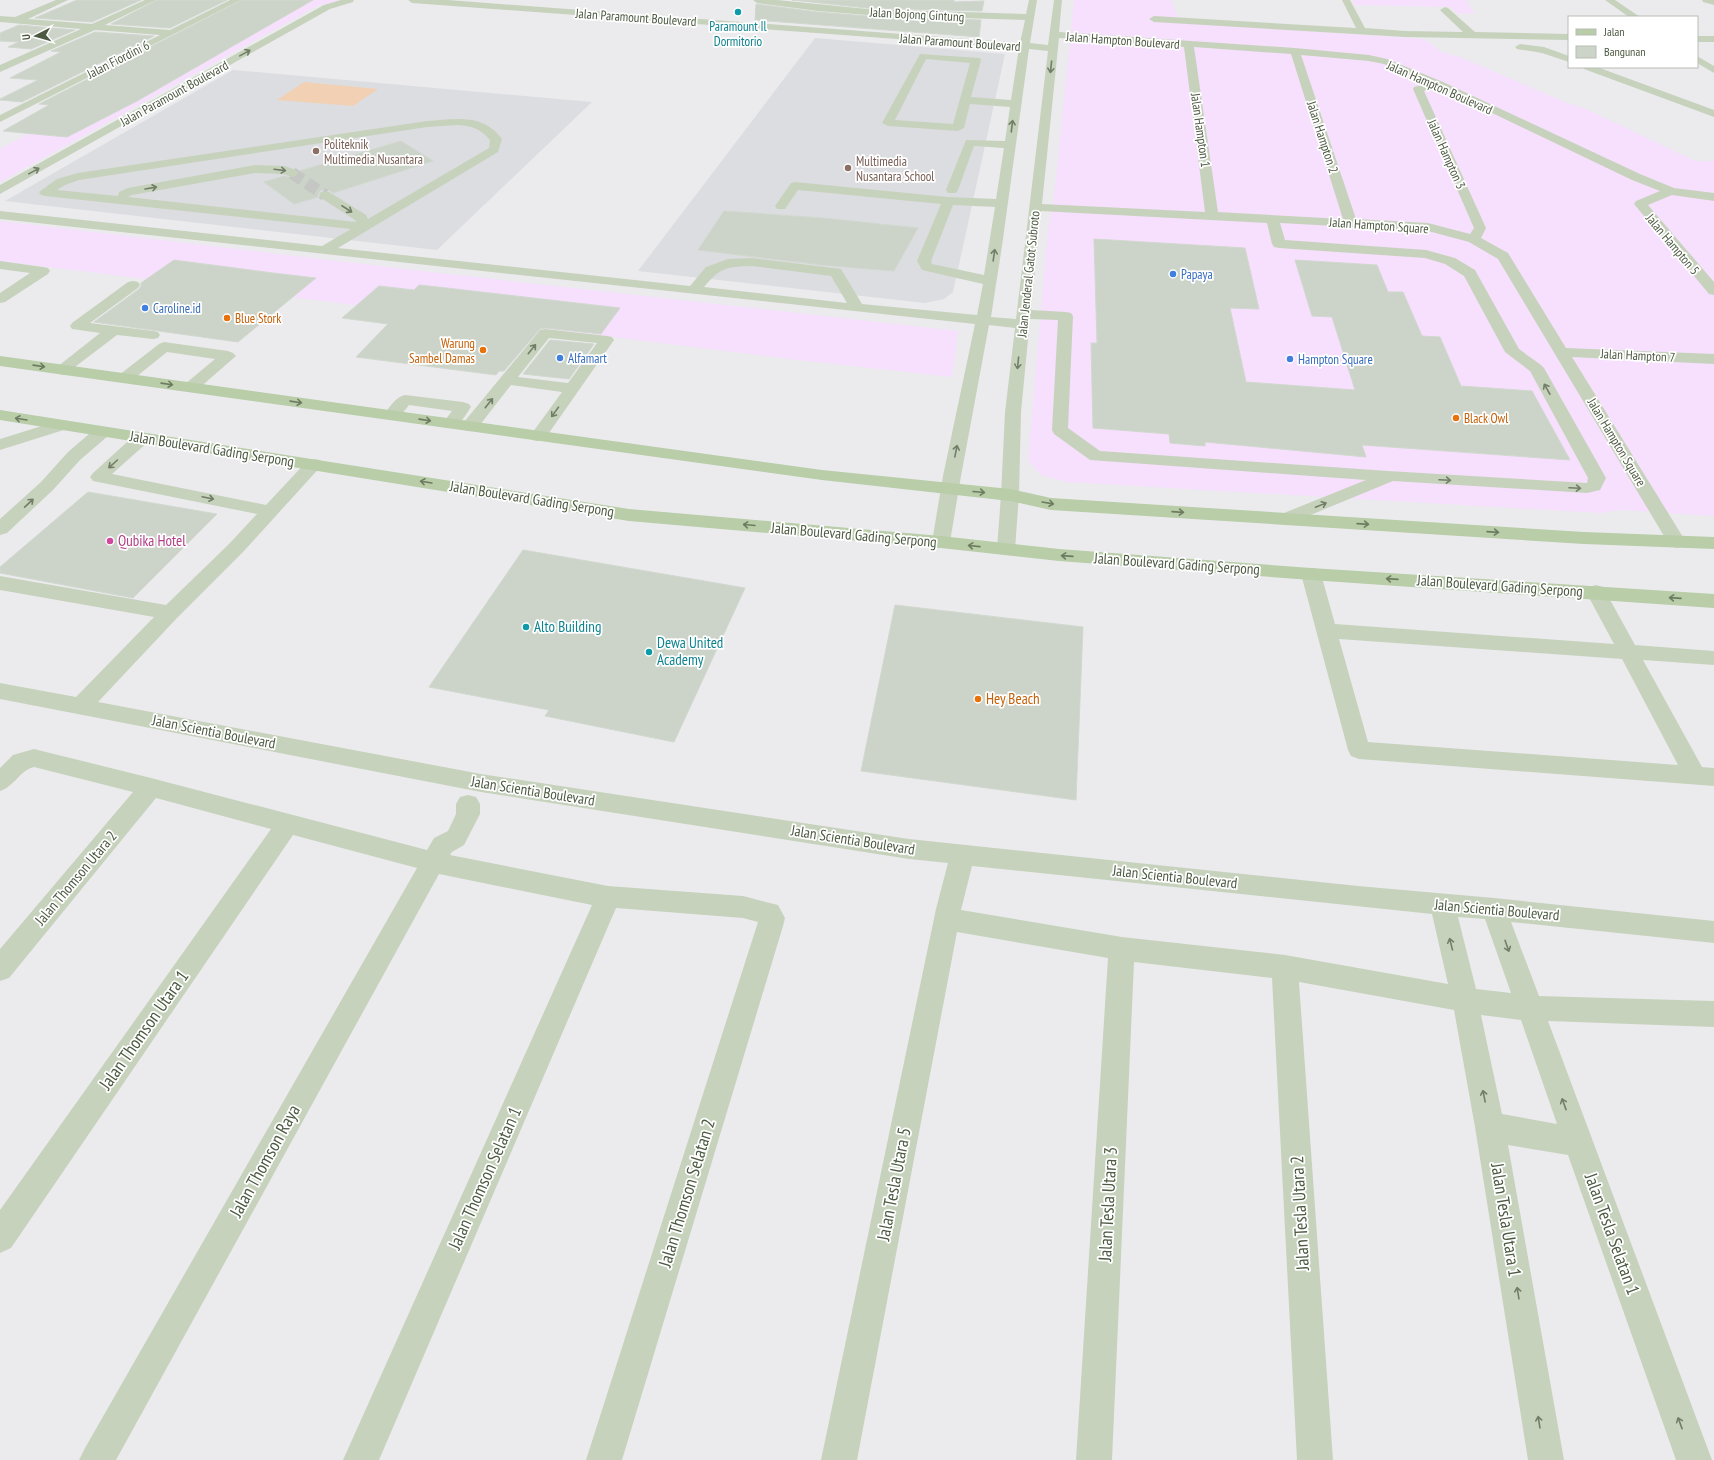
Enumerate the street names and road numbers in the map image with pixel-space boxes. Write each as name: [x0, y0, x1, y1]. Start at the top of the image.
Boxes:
street label: Jalan Bojong Gintung: [868, 3, 965, 25]
street label: Jalan Paramount Boulevard: [574, 5, 697, 30]
street label: Jalan Hampton Boulevard: [1065, 28, 1180, 53]
street label: Jalan Paramount Boulevard: [898, 30, 1021, 55]
street label: Jalan Fiordini 6: [83, 36, 153, 83]
street label: Jalan Hampton Boulevard: [1383, 56, 1495, 118]
street label: Jalan Paramount Boulevard: [116, 57, 231, 131]
street label: Jalan Hampton 1: [1187, 91, 1214, 168]
street label: Jalan Hampton 2: [1303, 98, 1342, 175]
street label: Jalan Hampton 3: [1423, 116, 1470, 192]
street label: Jalan Hampton 5: [1641, 209, 1703, 278]
street label: Jalan Jenderal Gatot Subroto: [1013, 210, 1044, 339]
street label: Jalan Hampton Square: [1328, 213, 1429, 237]
street label: Jalan Hampton 7: [1599, 345, 1676, 366]
street label: Jalan Hampton Square: [1583, 394, 1650, 489]
street label: Jalan Boulevard Gading Serpong: [128, 426, 296, 471]
street label: Jalan Boulevard Gading Serpong: [448, 476, 616, 521]
street label: Jalan Boulevard Gading Serpong: [769, 518, 938, 551]
street label: Jalan Boulevard Gading Serpong: [1092, 548, 1261, 579]
street label: Jalan Boulevard Gading Serpong: [1415, 570, 1584, 601]
street label: Jalan Scientia Boulevard: [150, 710, 277, 753]
street label: Jalan Scientia Boulevard: [469, 771, 596, 810]
street label: Jalan Scientia Boulevard: [789, 820, 916, 859]
street label: Jalan Thomson Utara 2: [30, 827, 121, 929]
street label: Jalan Scientia Boulevard: [1111, 860, 1238, 892]
street label: Jalan Scientia Boulevard: [1433, 894, 1560, 924]
street label: Jalan Thomson Utara 1: [93, 965, 193, 1095]
street label: Jalan Thomson Raya: [224, 1101, 305, 1222]
street label: Jalan Thomson Selatan 1: [442, 1103, 526, 1254]
street label: Jalan Thomson Selatan 2: [653, 1116, 720, 1271]
street label: Jalan Tesla Utara 5: [871, 1125, 916, 1243]
street label: Jalan Tesla Utara 3: [1093, 1146, 1122, 1263]
street label: Jalan Tesla Utara 2: [1285, 1155, 1314, 1272]
street label: Jalan Tesla Utara 1: [1486, 1160, 1527, 1278]
street label: Jalan Tesla Selatan 1: [1579, 1169, 1645, 1298]

